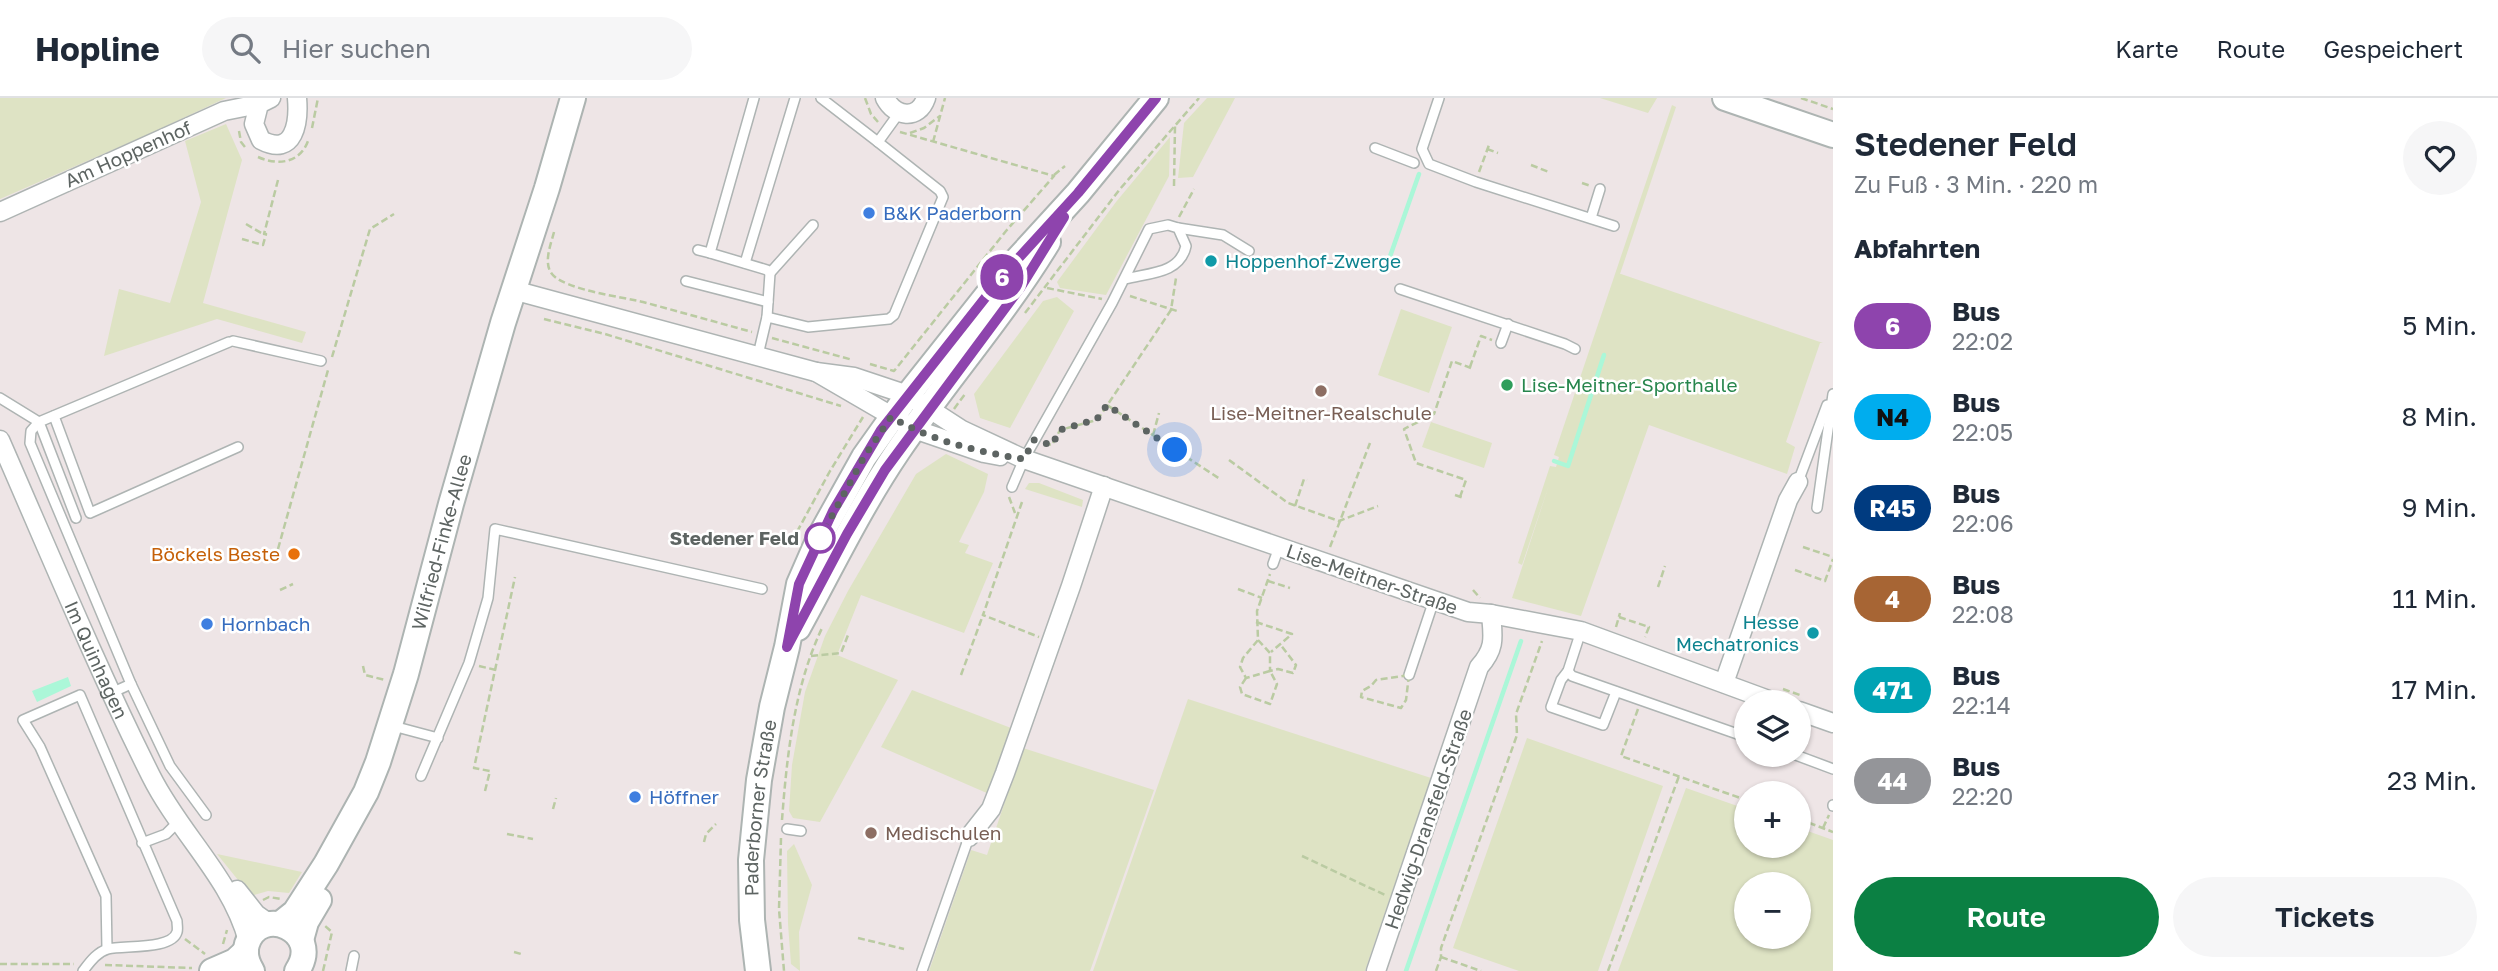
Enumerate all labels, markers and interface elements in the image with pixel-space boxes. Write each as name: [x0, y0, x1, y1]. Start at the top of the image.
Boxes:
search box: [202, 17, 692, 80]
text: Hopline: [35, 29, 160, 68]
icon: search: [226, 29, 264, 67]
text: Hier suchen: [282, 33, 431, 64]
text: Karte: [2115, 34, 2179, 63]
text: Route: [2217, 34, 2285, 63]
text: Gespeichert: [2323, 34, 2463, 63]
street label: Am Hoppenhof: [61, 115, 195, 192]
button: heart: [2403, 121, 2477, 195]
text: Stedener Feld: [1854, 124, 2077, 163]
text: Zu Fuß · 3 Min. · 220 m: [1854, 170, 2098, 198]
place label: B&K Paderborn: [883, 201, 1022, 224]
marker: B&K Paderborn: [861, 205, 877, 221]
text: Abfahrten: [1854, 233, 1980, 264]
place label: Hoppenhof-Zwerge: [1225, 249, 1401, 272]
marker: Hoppenhof-Zwerge: [1203, 253, 1219, 269]
line badge: 6: [979, 254, 1025, 300]
text: 6: [994, 262, 1010, 291]
text: Bus: [1952, 296, 2000, 327]
text: 5 Min.: [2402, 310, 2477, 341]
text: 6: [1885, 311, 1900, 340]
text: 22:02: [1952, 327, 2013, 355]
place label: Lise-Meitner-Sporthalle: [1521, 373, 1738, 396]
marker: Lise-Meitner-Sporthalle: [1499, 377, 1515, 393]
marker: Lise-Meitner-Realschule: [1313, 383, 1329, 399]
text: Bus: [1952, 387, 2000, 418]
place label: Lise-Meitner-Realschule: [1210, 401, 1432, 424]
text: 8 Min.: [2402, 401, 2477, 432]
text: N4: [1876, 402, 1909, 431]
text: 22:05: [1952, 418, 2013, 446]
your location: [1157, 432, 1192, 467]
street label: Wilfried-Finke-Allee: [406, 451, 476, 633]
text: Bus: [1952, 478, 2000, 509]
text: 9 Min.: [2402, 492, 2477, 523]
text: R45: [1869, 493, 1916, 522]
text: 22:06: [1952, 509, 2014, 537]
marker: Stedener Feld: [805, 523, 835, 553]
place label: Stedener Feld: [670, 526, 799, 549]
street label: Lise-Meitner-Straße: [1283, 538, 1461, 619]
place label: Böckels Beste: [151, 542, 280, 565]
marker: Böckels Beste: [286, 546, 302, 562]
text: Bus: [1952, 569, 2000, 600]
text: 11 Min.: [2392, 583, 2477, 614]
text: 4: [1885, 584, 1900, 613]
street label: Im Quinhagen: [60, 597, 133, 722]
text: 22:08: [1952, 600, 2014, 628]
place label: Hesse Mechatronics: [1676, 610, 1799, 655]
place label: Hornbach: [221, 612, 310, 635]
marker: Hornbach: [199, 616, 215, 632]
marker: Hesse Mechatronics: [1805, 625, 1821, 641]
text: Bus: [1952, 660, 2000, 691]
text: 17 Min.: [2391, 674, 2477, 705]
text: 471: [1872, 675, 1913, 704]
map controls: [1734, 690, 1811, 949]
button: layers: [1734, 690, 1811, 767]
text: 22:14: [1952, 691, 2011, 719]
street label: Hedwig-Dransfeld-Straße: [1379, 706, 1476, 932]
street label: Paderborner Straße: [739, 718, 781, 897]
text: Bus: [1952, 751, 2000, 782]
text: 23 Min.: [2387, 765, 2477, 796]
text: 44: [1878, 766, 1908, 795]
button: +: [1734, 781, 1811, 858]
text: 22:20: [1952, 782, 2013, 810]
place label: Höffner: [649, 785, 719, 808]
marker: Höffner: [627, 789, 643, 805]
place label: Medischulen: [885, 821, 1001, 844]
marker: Medischulen: [863, 825, 879, 841]
button: −: [1734, 872, 1811, 949]
button: Route: [1854, 877, 2159, 957]
button: Tickets: [2173, 877, 2477, 957]

